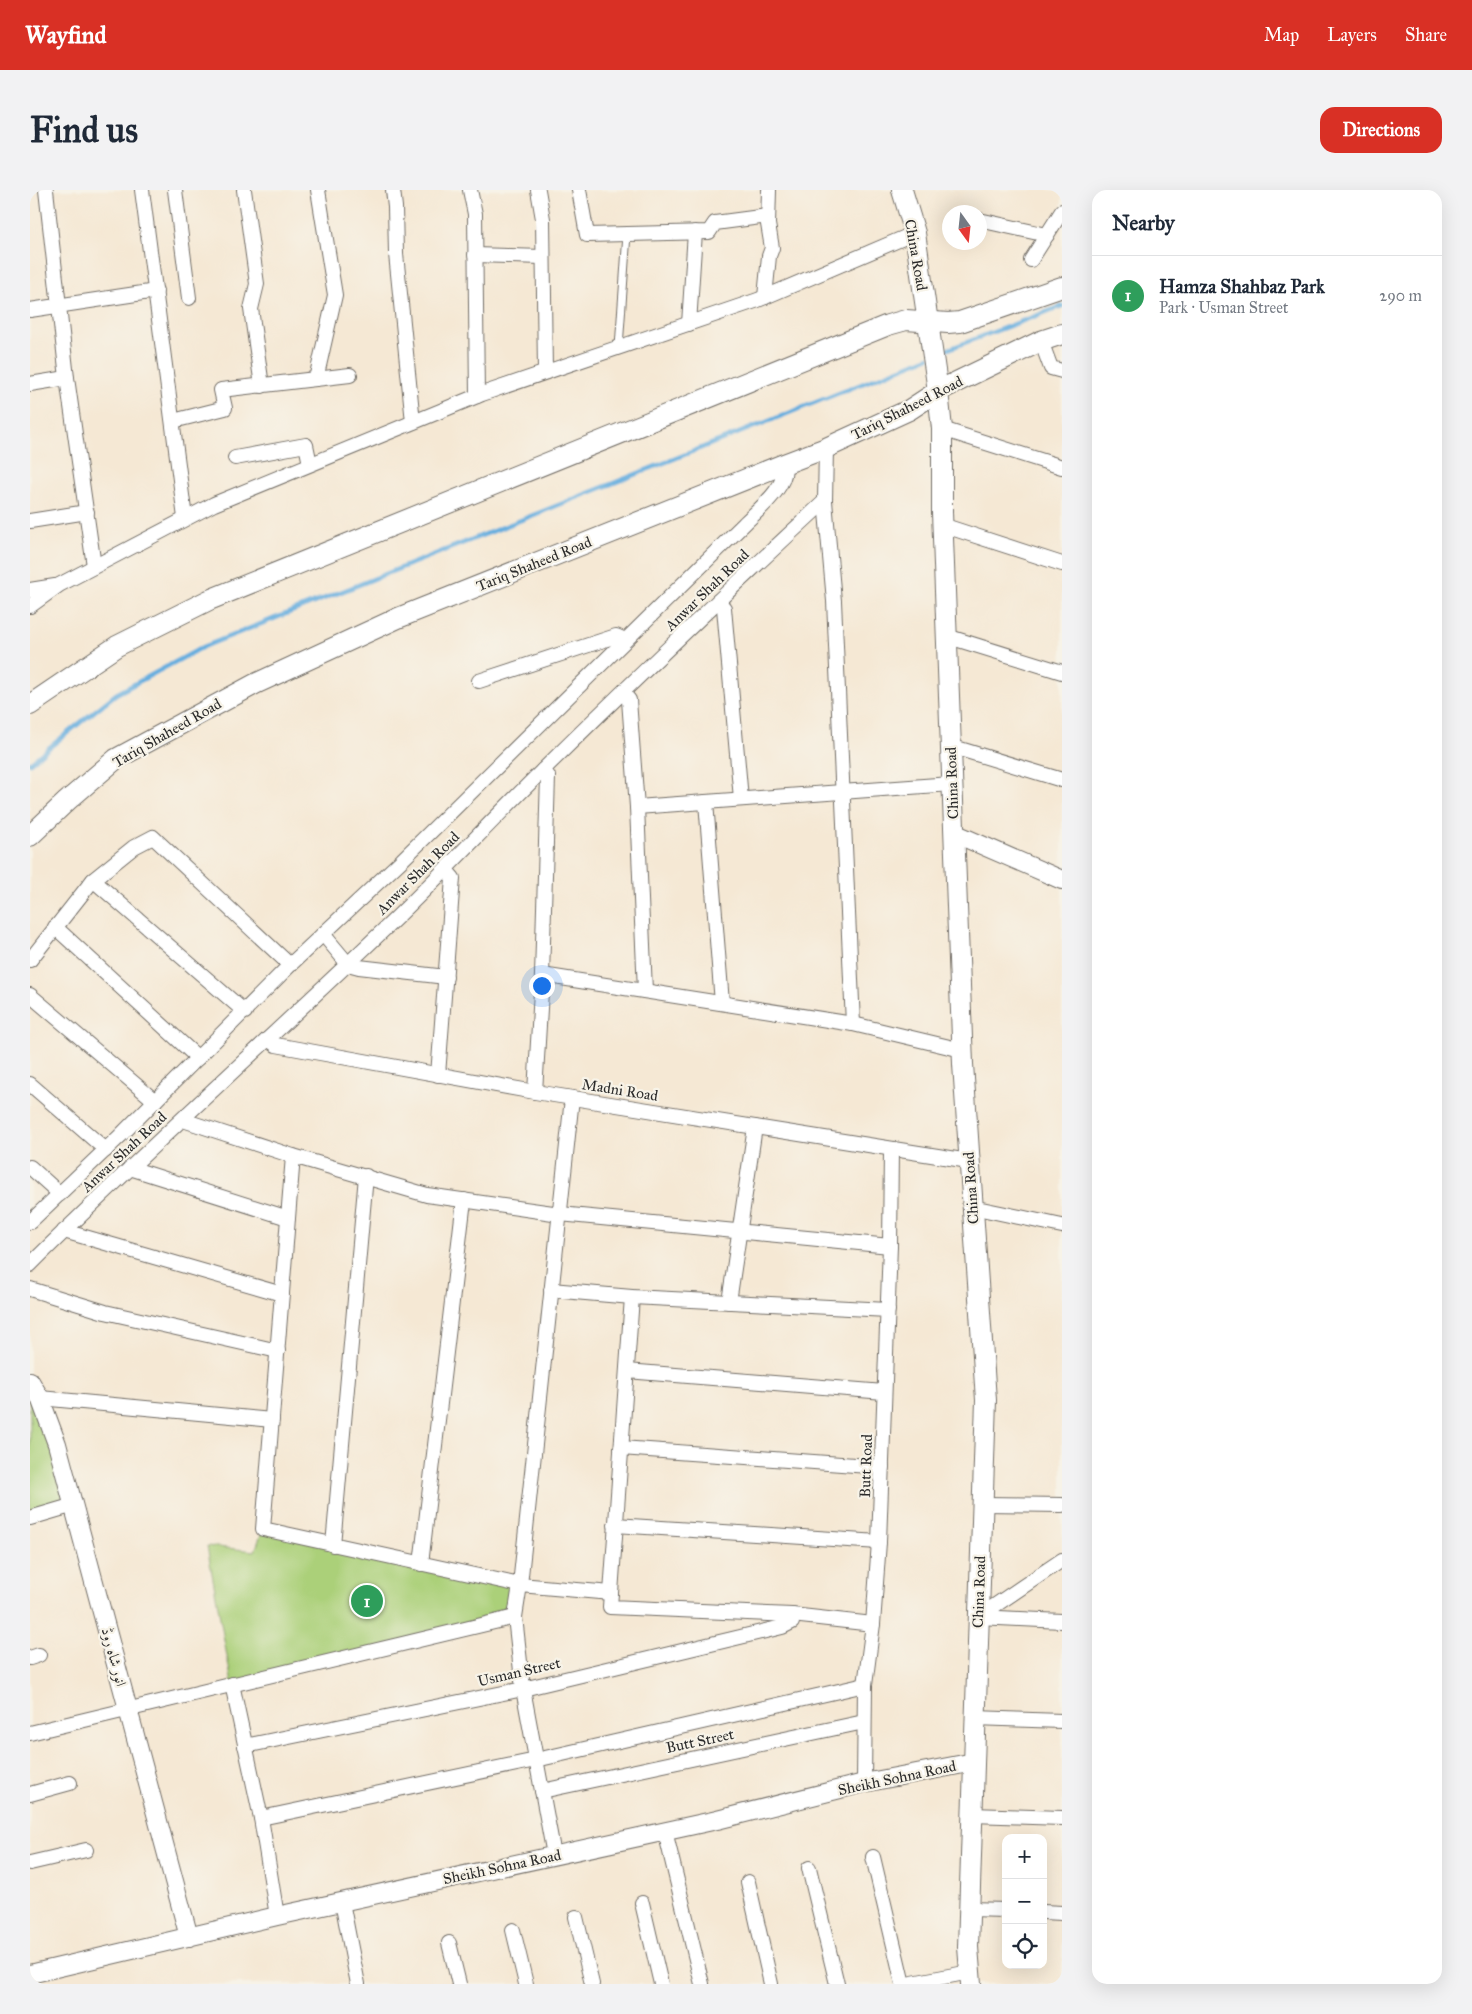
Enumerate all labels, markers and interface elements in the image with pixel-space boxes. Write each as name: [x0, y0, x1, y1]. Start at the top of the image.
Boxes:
text: Wayfind: [25, 20, 107, 50]
text: Map: [1264, 24, 1299, 46]
text: Layers: [1327, 24, 1377, 46]
text: Share: [1405, 24, 1447, 46]
button: Directions: [1320, 107, 1442, 153]
text: Find us: [30, 109, 138, 152]
north arrow: [942, 205, 987, 250]
text: Nearby: [1112, 210, 1175, 236]
street label: China Road: [901, 218, 931, 293]
text: Hamza Shahbaz Park: [1159, 275, 1325, 298]
text: 1: [1125, 286, 1131, 305]
text: 290 m: [1379, 286, 1422, 305]
text: Park · Usman Street: [1159, 298, 1288, 317]
street label: Tariq Shaheed Road: [848, 372, 967, 445]
street label: Tariq Shaheed Road: [474, 533, 595, 596]
street label: Anwar Shah Road: [661, 545, 753, 635]
street label: Tariq Shaheed Road: [109, 694, 225, 772]
street label: China Road: [942, 746, 962, 819]
street label: Anwar Shah Road: [372, 827, 464, 919]
your location: [529, 973, 555, 999]
street label: Madni Road: [581, 1075, 660, 1105]
street label: Anwar Shah Road: [77, 1108, 171, 1197]
street label: China Road: [959, 1151, 983, 1225]
street label: Butt Road: [856, 1433, 876, 1498]
street label: China Road: [969, 1555, 989, 1628]
pin: 1: [351, 1582, 383, 1620]
street label: انور شاہ روڈ: [98, 1626, 130, 1688]
street label: Usman Street: [476, 1654, 563, 1690]
street label: Butt Street: [664, 1725, 736, 1757]
street label: Sheikh Sohna Road: [836, 1757, 958, 1799]
map controls: [1002, 1834, 1047, 1969]
button: +: [1002, 1834, 1047, 1879]
street label: Sheikh Sohna Road: [441, 1846, 563, 1888]
button: −: [1002, 1879, 1047, 1924]
button: locate: [1002, 1924, 1047, 1969]

